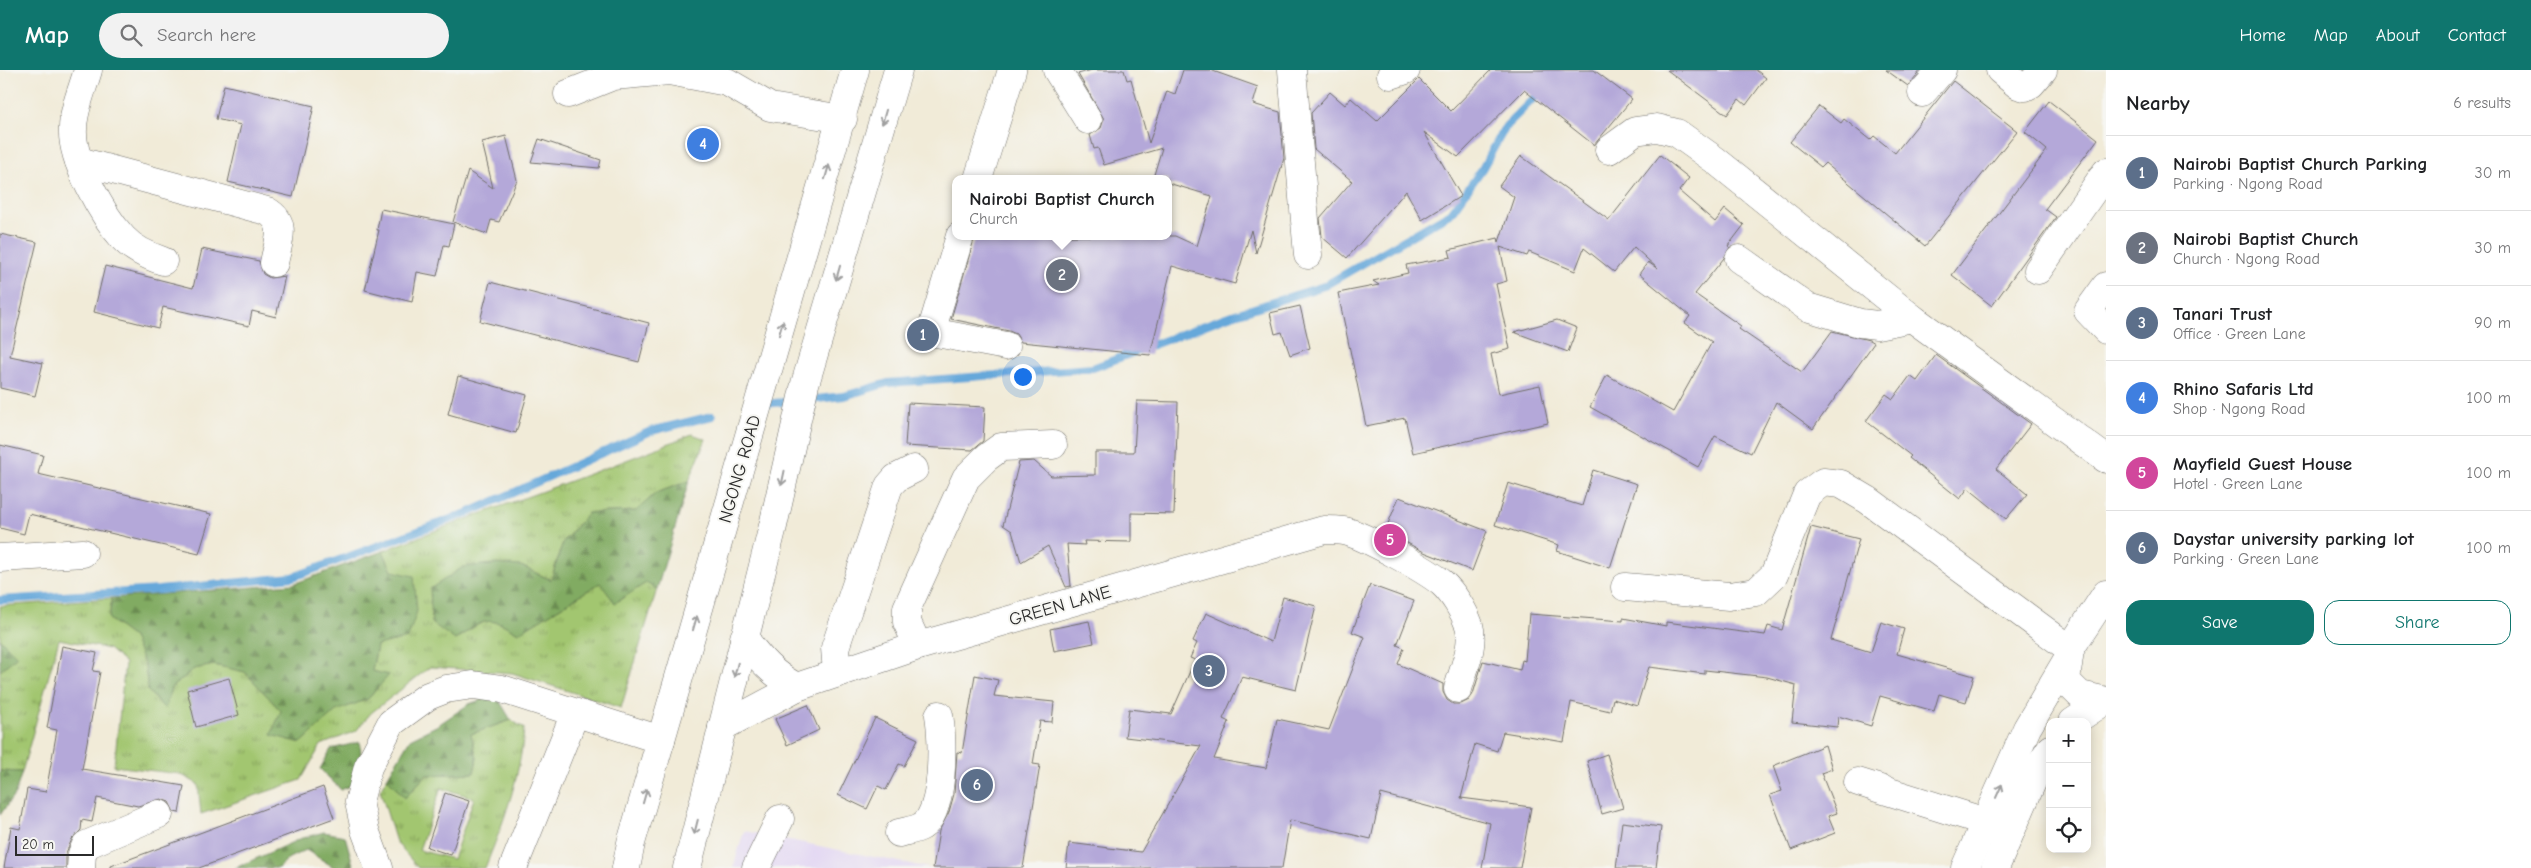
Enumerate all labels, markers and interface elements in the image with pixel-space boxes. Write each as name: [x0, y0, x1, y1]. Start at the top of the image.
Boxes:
search box: [99, 13, 449, 58]
text: Map: [25, 21, 69, 49]
icon: search: [117, 21, 145, 49]
text: Search here: [157, 24, 256, 46]
text: Home: [2239, 25, 2286, 46]
text: Map: [2314, 25, 2348, 46]
text: About: [2376, 25, 2420, 46]
text: Contact: [2448, 25, 2506, 46]
text: Nearby: [2126, 91, 2190, 115]
text: 6 results: [2453, 94, 2511, 112]
one-way arrow: [879, 108, 889, 124]
pin: 4: [687, 125, 719, 163]
text: Nairobi Baptist Church Parking: [2173, 153, 2428, 175]
text: 1: [2139, 164, 2145, 182]
text: 30 m: [2475, 164, 2511, 182]
one-way arrow: [822, 165, 832, 181]
popup: [952, 175, 1172, 240]
text: Parking · Ngong Road: [2173, 175, 2323, 193]
text: Nairobi Baptist Church: [969, 188, 1155, 210]
text: Church: [969, 210, 1018, 228]
text: Nairobi Baptist Church: [2173, 228, 2359, 250]
text: 2: [2138, 239, 2146, 257]
text: 30 m: [2475, 239, 2511, 257]
text: Church · Ngong Road: [2173, 250, 2320, 268]
pin: 2: [1046, 256, 1078, 294]
one-way arrow: [833, 264, 842, 280]
text: Tanari Trust: [2173, 303, 2272, 325]
text: 3: [2138, 314, 2146, 332]
text: 90 m: [2474, 314, 2511, 332]
pin: 1: [907, 316, 939, 354]
one-way arrow: [777, 321, 786, 337]
text: Office · Green Lane: [2173, 325, 2306, 343]
your location: [1010, 364, 1036, 390]
text: Rhino Safaris Ltd: [2173, 378, 2314, 400]
text: 4: [2138, 389, 2146, 407]
text: 100 m: [2467, 389, 2511, 407]
text: Shop · Ngong Road: [2173, 400, 2306, 418]
street label: NGONG ROAD: [715, 413, 765, 525]
text: Mayfield Guest House: [2173, 453, 2352, 475]
text: 5: [2138, 464, 2146, 482]
text: 100 m: [2467, 464, 2511, 482]
one-way arrow: [778, 470, 787, 486]
text: Hotel · Green Lane: [2173, 475, 2303, 493]
pin: 5: [1374, 521, 1406, 559]
text: Daystar university parking lot: [2173, 528, 2414, 550]
text: 6: [2138, 539, 2146, 557]
text: 100 m: [2467, 539, 2511, 557]
text: Parking · Green Lane: [2173, 550, 2319, 568]
street label: GREEN LANE: [1006, 581, 1114, 631]
button: Save: [2126, 600, 2314, 645]
button: Share: [2324, 600, 2511, 645]
one-way arrow: [691, 616, 700, 632]
pin: 3: [1193, 652, 1225, 690]
one-way arrow: [731, 661, 740, 677]
map controls: [2046, 718, 2091, 853]
button: +: [2046, 718, 2091, 763]
button: −: [2046, 763, 2091, 808]
pin: 6: [961, 766, 993, 804]
one-way arrow: [1995, 784, 2004, 799]
one-way arrow: [640, 789, 650, 805]
button: locate: [2046, 808, 2091, 853]
one-way arrow: [691, 819, 700, 835]
scale bar: [15, 833, 94, 856]
text: 20 m: [22, 836, 54, 853]

